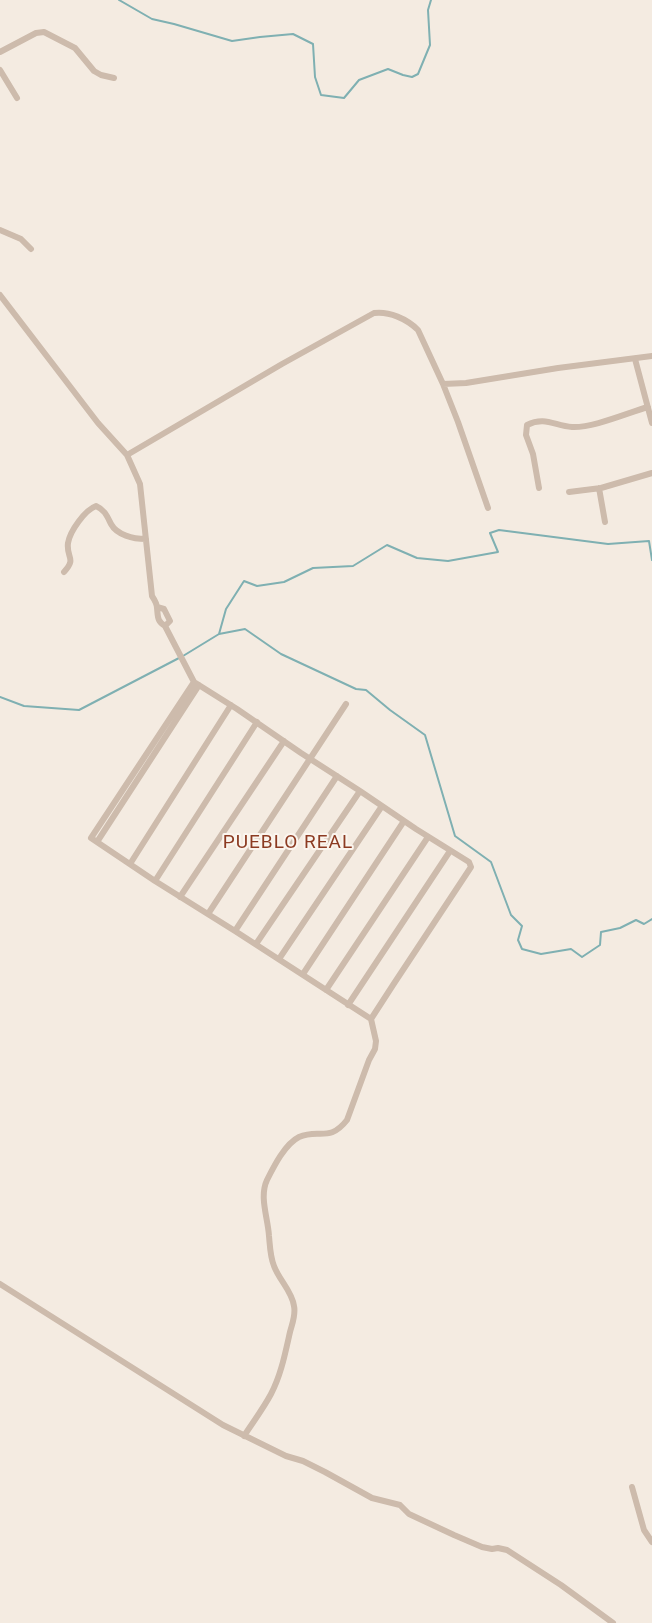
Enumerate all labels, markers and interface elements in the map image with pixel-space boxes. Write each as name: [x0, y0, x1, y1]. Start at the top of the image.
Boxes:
district label: PUEBLO REAL: [221, 832, 355, 854]

